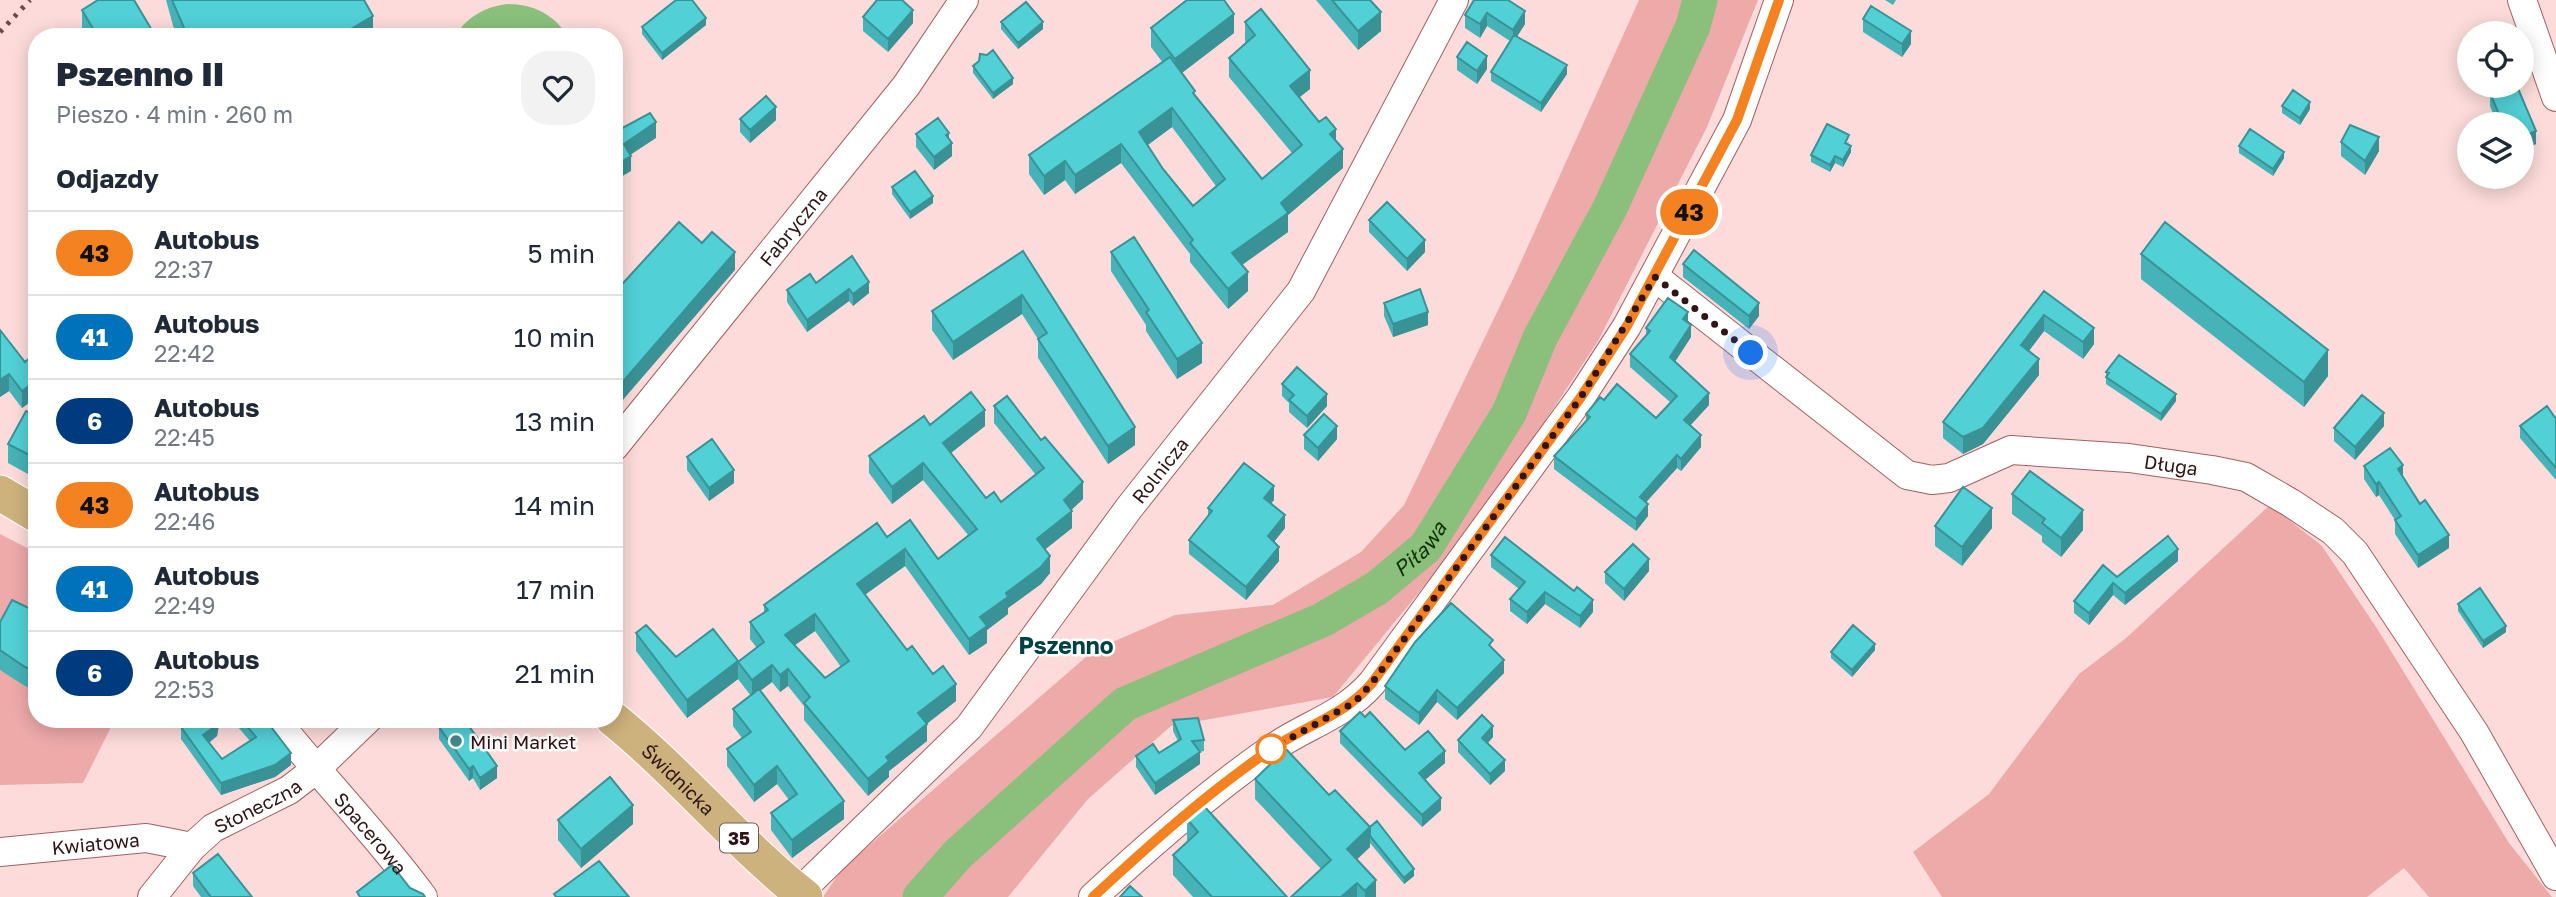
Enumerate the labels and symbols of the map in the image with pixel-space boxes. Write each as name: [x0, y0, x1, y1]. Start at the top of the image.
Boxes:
street label: Fabryczna: [754, 182, 831, 270]
line badge: 43: [1658, 189, 1720, 235]
your location: [1733, 335, 1768, 370]
street label: Rolnicza: [1126, 432, 1192, 507]
street label: Długa: [2143, 449, 2199, 479]
water label: Piława: [1388, 516, 1452, 582]
district label: Pszenno: [1018, 631, 1114, 659]
place label: Mini Market: [470, 730, 576, 753]
marker: Mini Market: [448, 733, 464, 749]
unlabelled marker: [1256, 734, 1286, 764]
street label: Świdnicka: [638, 738, 720, 819]
street label: Słoneczna: [210, 773, 306, 837]
street label: Spacerowa: [330, 787, 412, 878]
road number: 35: [720, 824, 758, 852]
street label: Kwiatowa: [51, 827, 141, 858]

